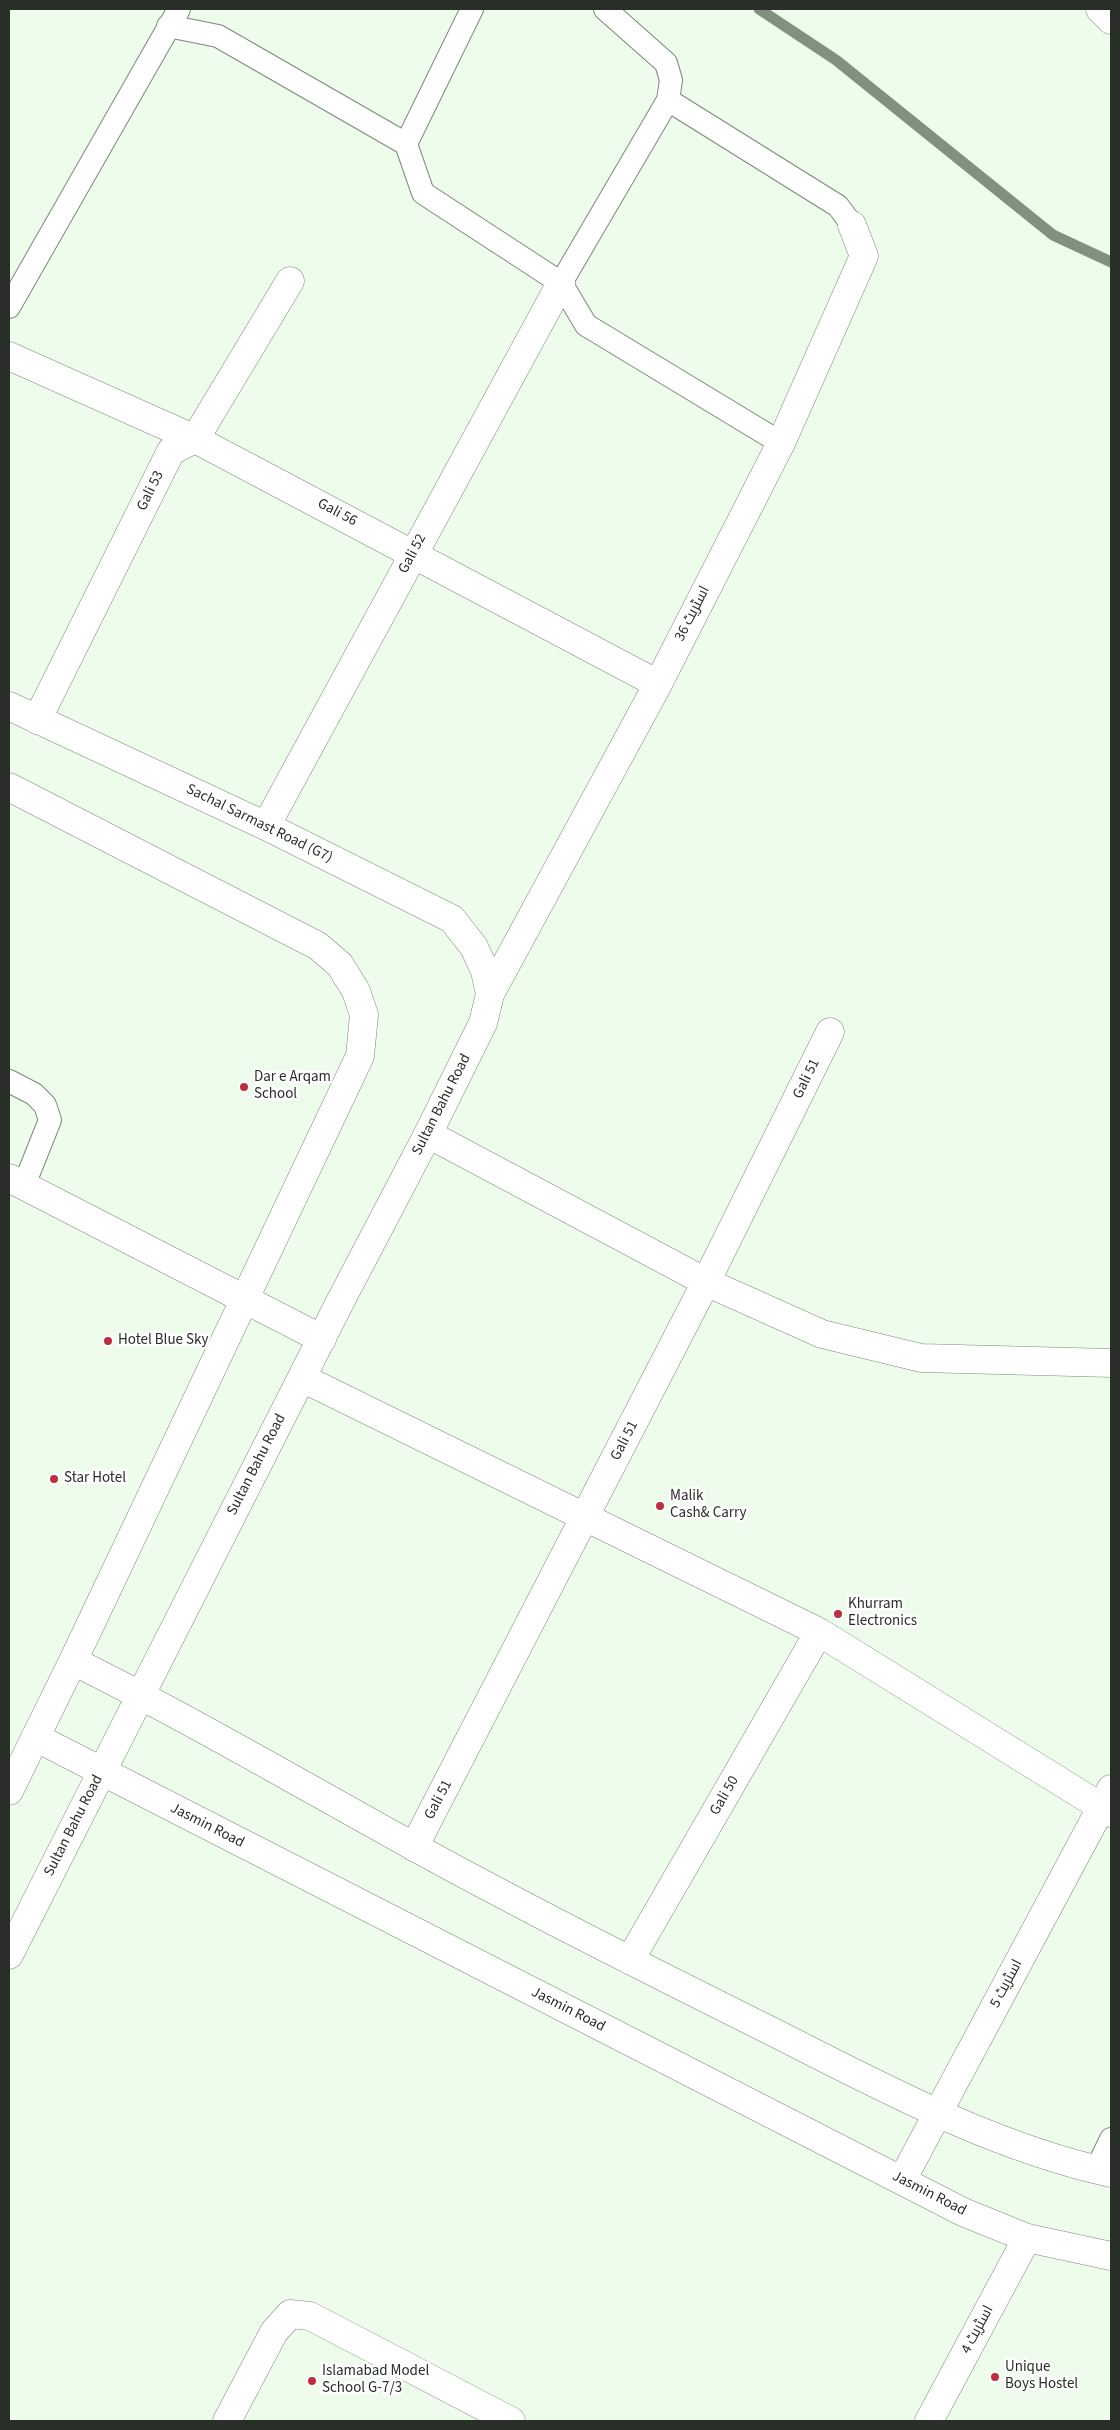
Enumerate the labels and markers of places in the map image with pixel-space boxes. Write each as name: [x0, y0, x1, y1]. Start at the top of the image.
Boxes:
place label: Dar e Arqam School: [254, 1069, 331, 1104]
marker: Dar e Arqam School: [238, 1081, 250, 1093]
place label: Hotel Blue Sky: [118, 1332, 208, 1350]
marker: Hotel Blue Sky: [102, 1335, 114, 1347]
place label: Star Hotel: [64, 1470, 126, 1488]
marker: Star Hotel: [48, 1473, 60, 1485]
place label: Malik Cash& Carry: [670, 1488, 747, 1523]
marker: Malik Cash& Carry: [654, 1500, 666, 1512]
place label: Khurram Electronics: [848, 1596, 917, 1631]
marker: Khurram Electronics: [832, 1608, 844, 1620]
place label: Unique Boys Hostel: [1005, 2359, 1078, 2394]
place label: Islamabad Model School G-7/3: [322, 2363, 429, 2398]
marker: Unique Boys Hostel: [989, 2371, 1001, 2383]
marker: Islamabad Model School G-7/3: [306, 2375, 318, 2387]

